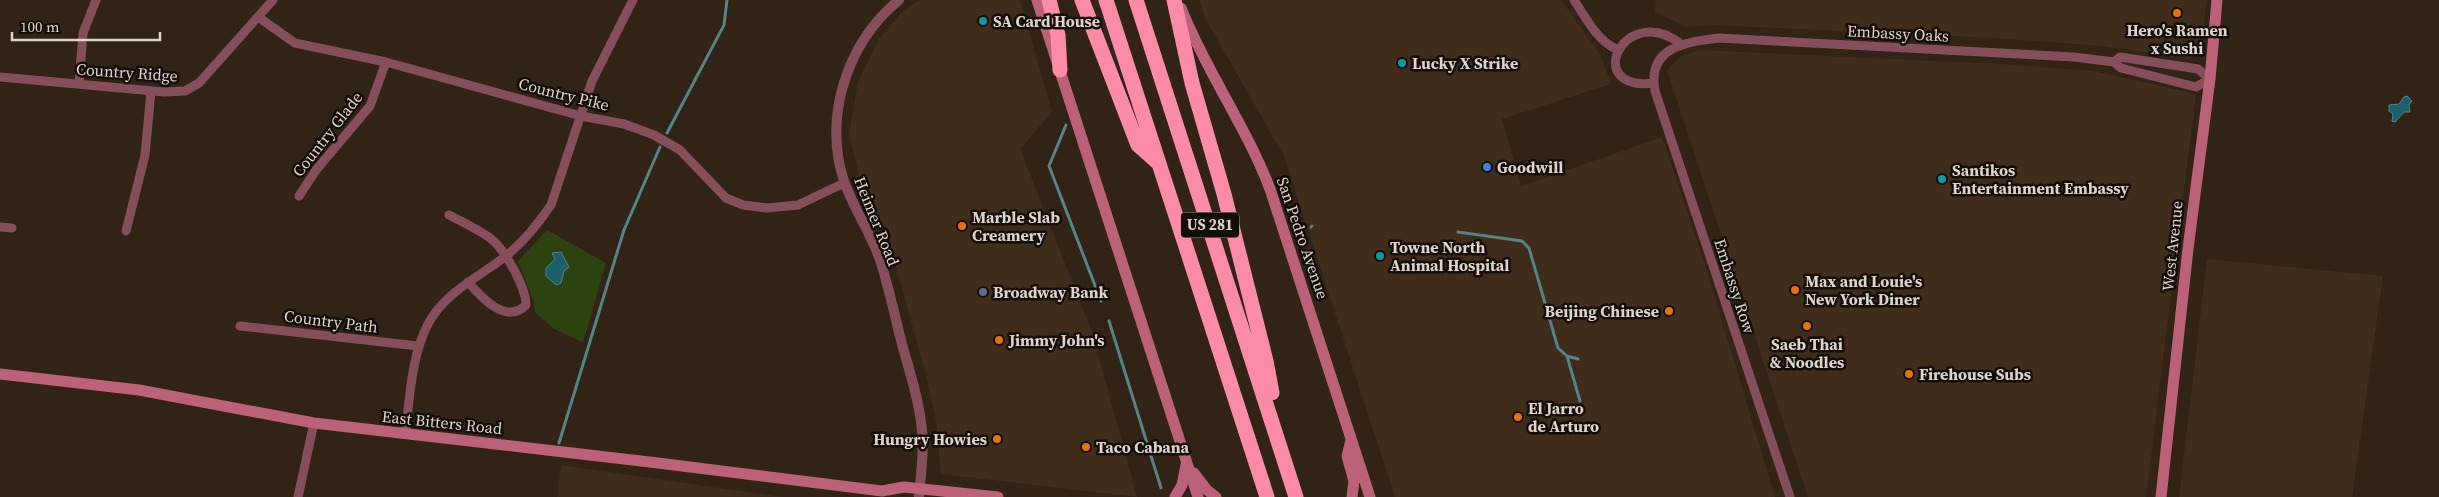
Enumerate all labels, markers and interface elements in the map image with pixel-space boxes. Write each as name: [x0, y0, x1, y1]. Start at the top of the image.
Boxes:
marker: Hero's Ramen x Sushi: [2171, 7, 2183, 19]
scale bar: [12, 10, 160, 42]
place label: SA Card House: [993, 10, 1100, 32]
marker: SA Card House: [977, 15, 989, 27]
text: 100 m: [20, 16, 60, 37]
street label: Embassy Oaks: [1846, 19, 1950, 47]
place label: Hero's Ramen x Sushi: [2126, 19, 2228, 59]
place label: Lucky X Strike: [1412, 52, 1518, 74]
street label: Country Ridge: [75, 57, 179, 87]
marker: Lucky X Strike: [1396, 57, 1408, 69]
street label: Country Pike: [516, 72, 612, 116]
street label: Country Glade: [287, 87, 367, 181]
place label: Goodwill: [1497, 156, 1563, 178]
place label: Santikos Entertainment Embassy: [1952, 159, 2129, 199]
marker: Goodwill: [1481, 161, 1493, 173]
street label: Heimer Road: [849, 173, 905, 269]
marker: Santikos Entertainment Embassy: [1936, 173, 1948, 185]
street label: San Pedro Avenue: [1272, 174, 1334, 302]
street label: West Avenue: [2156, 200, 2188, 292]
place label: Marble Slab Creamery: [972, 206, 1060, 246]
road number: US 281: [1181, 212, 1239, 238]
marker: Marble Slab Creamery: [956, 220, 968, 232]
place label: Towne North Animal Hospital: [1390, 236, 1509, 276]
street label: Embassy Row: [1709, 236, 1761, 337]
marker: Towne North Animal Hospital: [1374, 250, 1386, 262]
place label: Max and Louie's New York Diner: [1805, 270, 1922, 310]
place label: Broadway Bank: [993, 281, 1108, 303]
marker: Max and Louie's New York Diner: [1789, 284, 1801, 296]
marker: Broadway Bank: [977, 286, 989, 298]
place label: Beijing Chinese: [1544, 300, 1659, 322]
street label: Country Path: [283, 304, 379, 338]
marker: Beijing Chinese: [1663, 305, 1675, 317]
marker: Saeb Thai & Noodles: [1801, 320, 1813, 332]
place label: Jimmy John's: [1008, 329, 1105, 351]
place label: Saeb Thai & Noodles: [1770, 333, 1844, 373]
marker: Jimmy John's: [993, 334, 1005, 346]
place label: Firehouse Subs: [1919, 363, 2031, 385]
marker: Firehouse Subs: [1903, 368, 1915, 380]
place label: El Jarro de Arturo: [1528, 397, 1599, 437]
street label: East Bitters Road: [381, 405, 503, 439]
marker: El Jarro de Arturo: [1512, 411, 1524, 423]
place label: Hungry Howies: [873, 428, 987, 450]
marker: Hungry Howies: [991, 433, 1003, 445]
place label: Taco Cabana: [1096, 436, 1190, 458]
marker: Taco Cabana: [1080, 441, 1092, 453]

